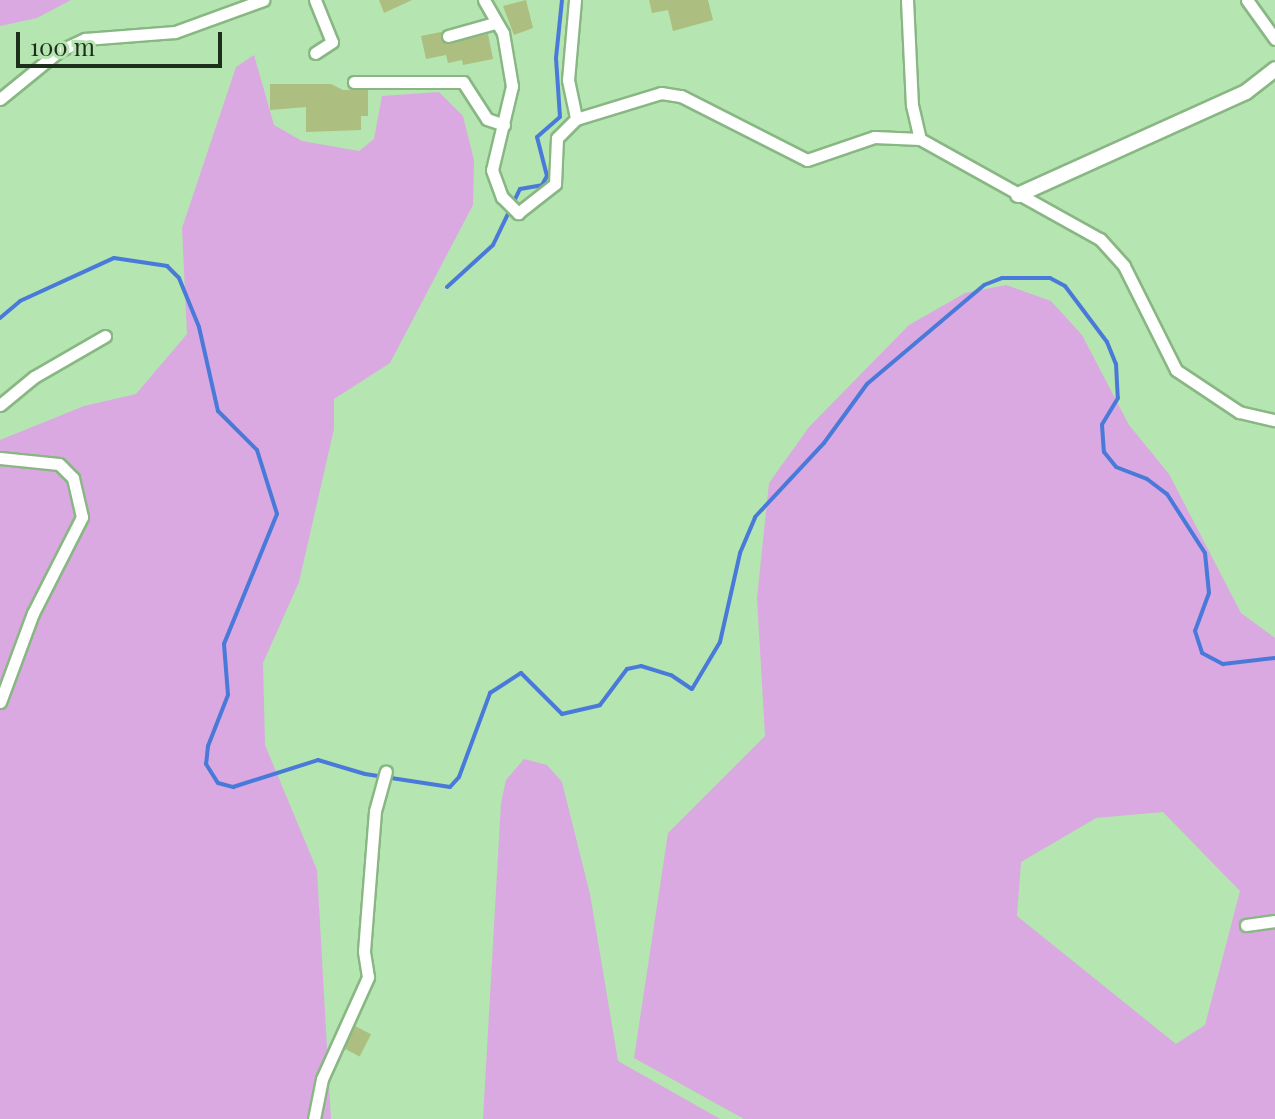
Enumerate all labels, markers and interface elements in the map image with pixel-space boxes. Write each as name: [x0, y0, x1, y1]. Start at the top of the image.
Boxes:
scale bar: [20, 16, 226, 66]
text: 100 m: [30, 30, 95, 62]

